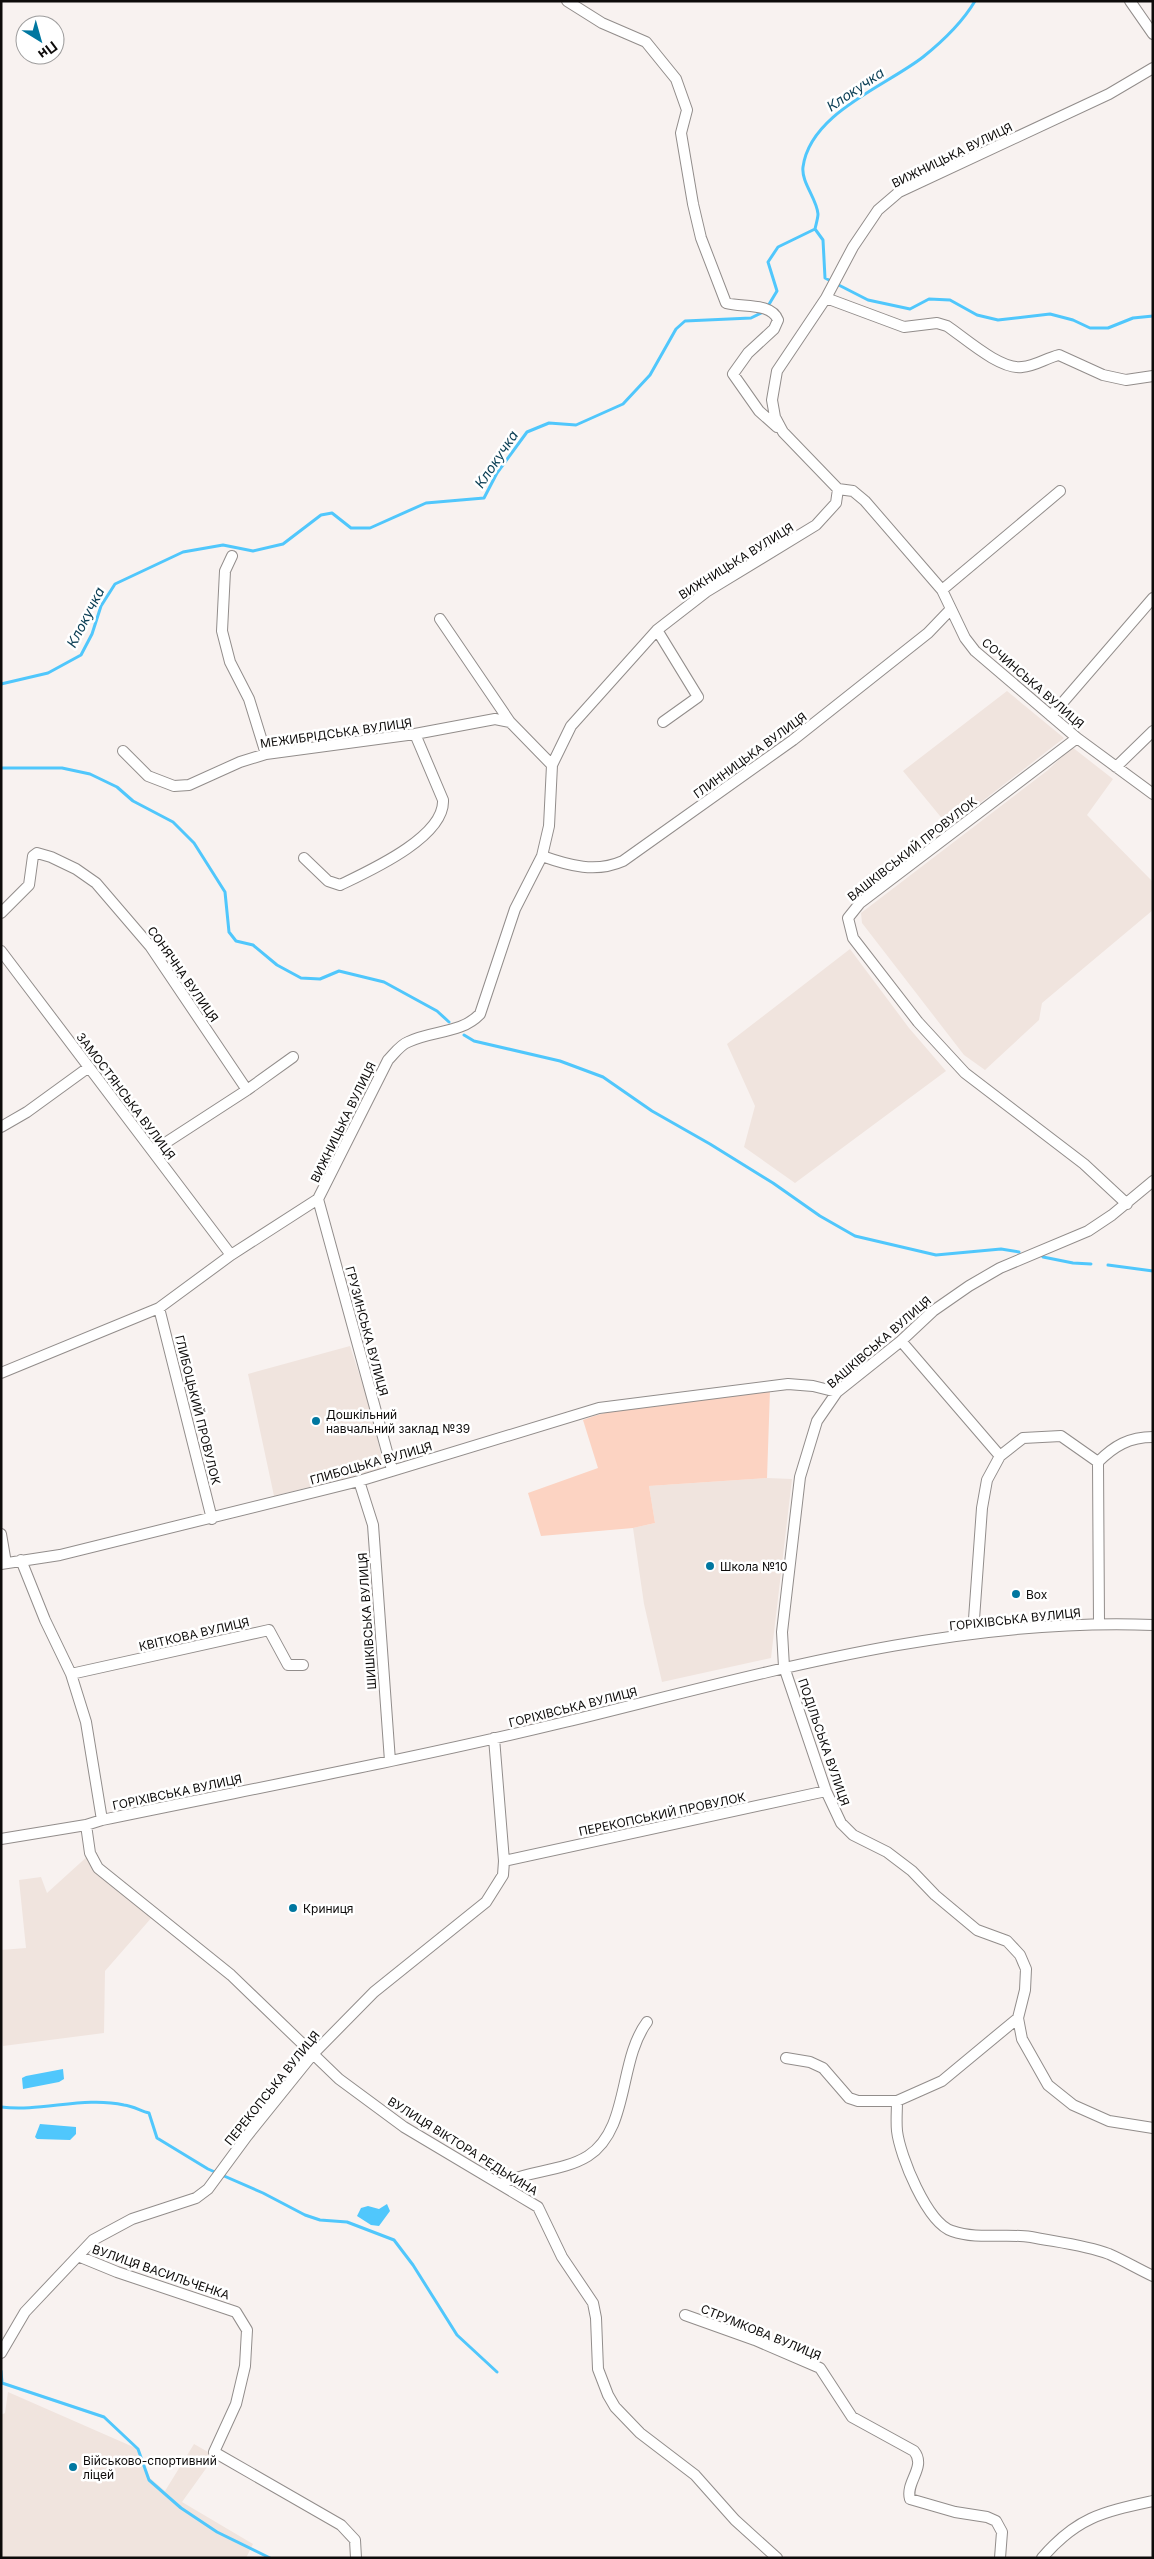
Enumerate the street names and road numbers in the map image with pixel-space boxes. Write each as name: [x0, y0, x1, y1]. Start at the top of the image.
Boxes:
street label: ВИЖНИЦЬКА ВУЛИЦЯ: [889, 119, 1015, 191]
street label: ВИЖНИЦЬКА ВУЛИЦЯ: [676, 520, 796, 602]
street label: СОЧИНСЬКА ВУЛИЦЯ: [979, 635, 1087, 731]
street label: ГЛИННИЦЬКА ВУЛИЦЯ: [691, 709, 809, 801]
street label: МЕЖИБРІДСЬКА ВУЛИЦЯ: [259, 715, 413, 751]
street label: ВАШКІВСЬКИЙ ПРОВУЛОК: [844, 794, 980, 904]
street label: СОНЯЧНА ВУЛИЦЯ: [144, 923, 222, 1025]
street label: ЗАМОСТЯНСЬКА ВУЛИЦЯ: [73, 1030, 179, 1162]
street label: ВИЖНИЦЬКА ВУЛИЦЯ: [307, 1059, 379, 1185]
street label: ГРУЗИНСЬКА ВУЛИЦЯ: [342, 1265, 392, 1397]
street label: ВАШКІВСЬКА ВУЛИЦЯ: [824, 1293, 934, 1391]
street label: ГЛИБОЦЬКИЙ ПРОВУЛОК: [172, 1334, 224, 1486]
street label: ГЛИБОЦЬКА ВУЛИЦЯ: [308, 1438, 434, 1488]
street label: ШИШКІВСЬКА ВУЛИЦЯ: [355, 1552, 379, 1690]
street label: ГОРІХІВСЬКА ВУЛИЦЯ: [949, 1605, 1081, 1633]
street label: КВІТКОВА ВУЛИЦЯ: [137, 1614, 251, 1654]
street label: ПОДІЛЬСЬКА ВУЛИЦЯ: [795, 1676, 853, 1808]
street label: ГОРІХІВСЬКА ВУЛИЦЯ: [507, 1684, 639, 1730]
street label: ГОРІХІВСЬКА ВУЛИЦЯ: [111, 1771, 243, 1813]
street label: ПЕРЕКОПСЬКИЙ ПРОВУЛОК: [577, 1789, 747, 1839]
street label: ПЕРЕКОПСЬКА ВУЛИЦЯ: [221, 2028, 323, 2148]
street label: ВУЛИЦЯ ВІКТОРА РЕДЬКИНА: [385, 2094, 541, 2198]
street label: ВУЛИЦЯ ВАСИЛЬЧЕНКА: [90, 2241, 232, 2303]
street label: СТРУМКОВА ВУЛИЦЯ: [699, 2301, 823, 2363]

